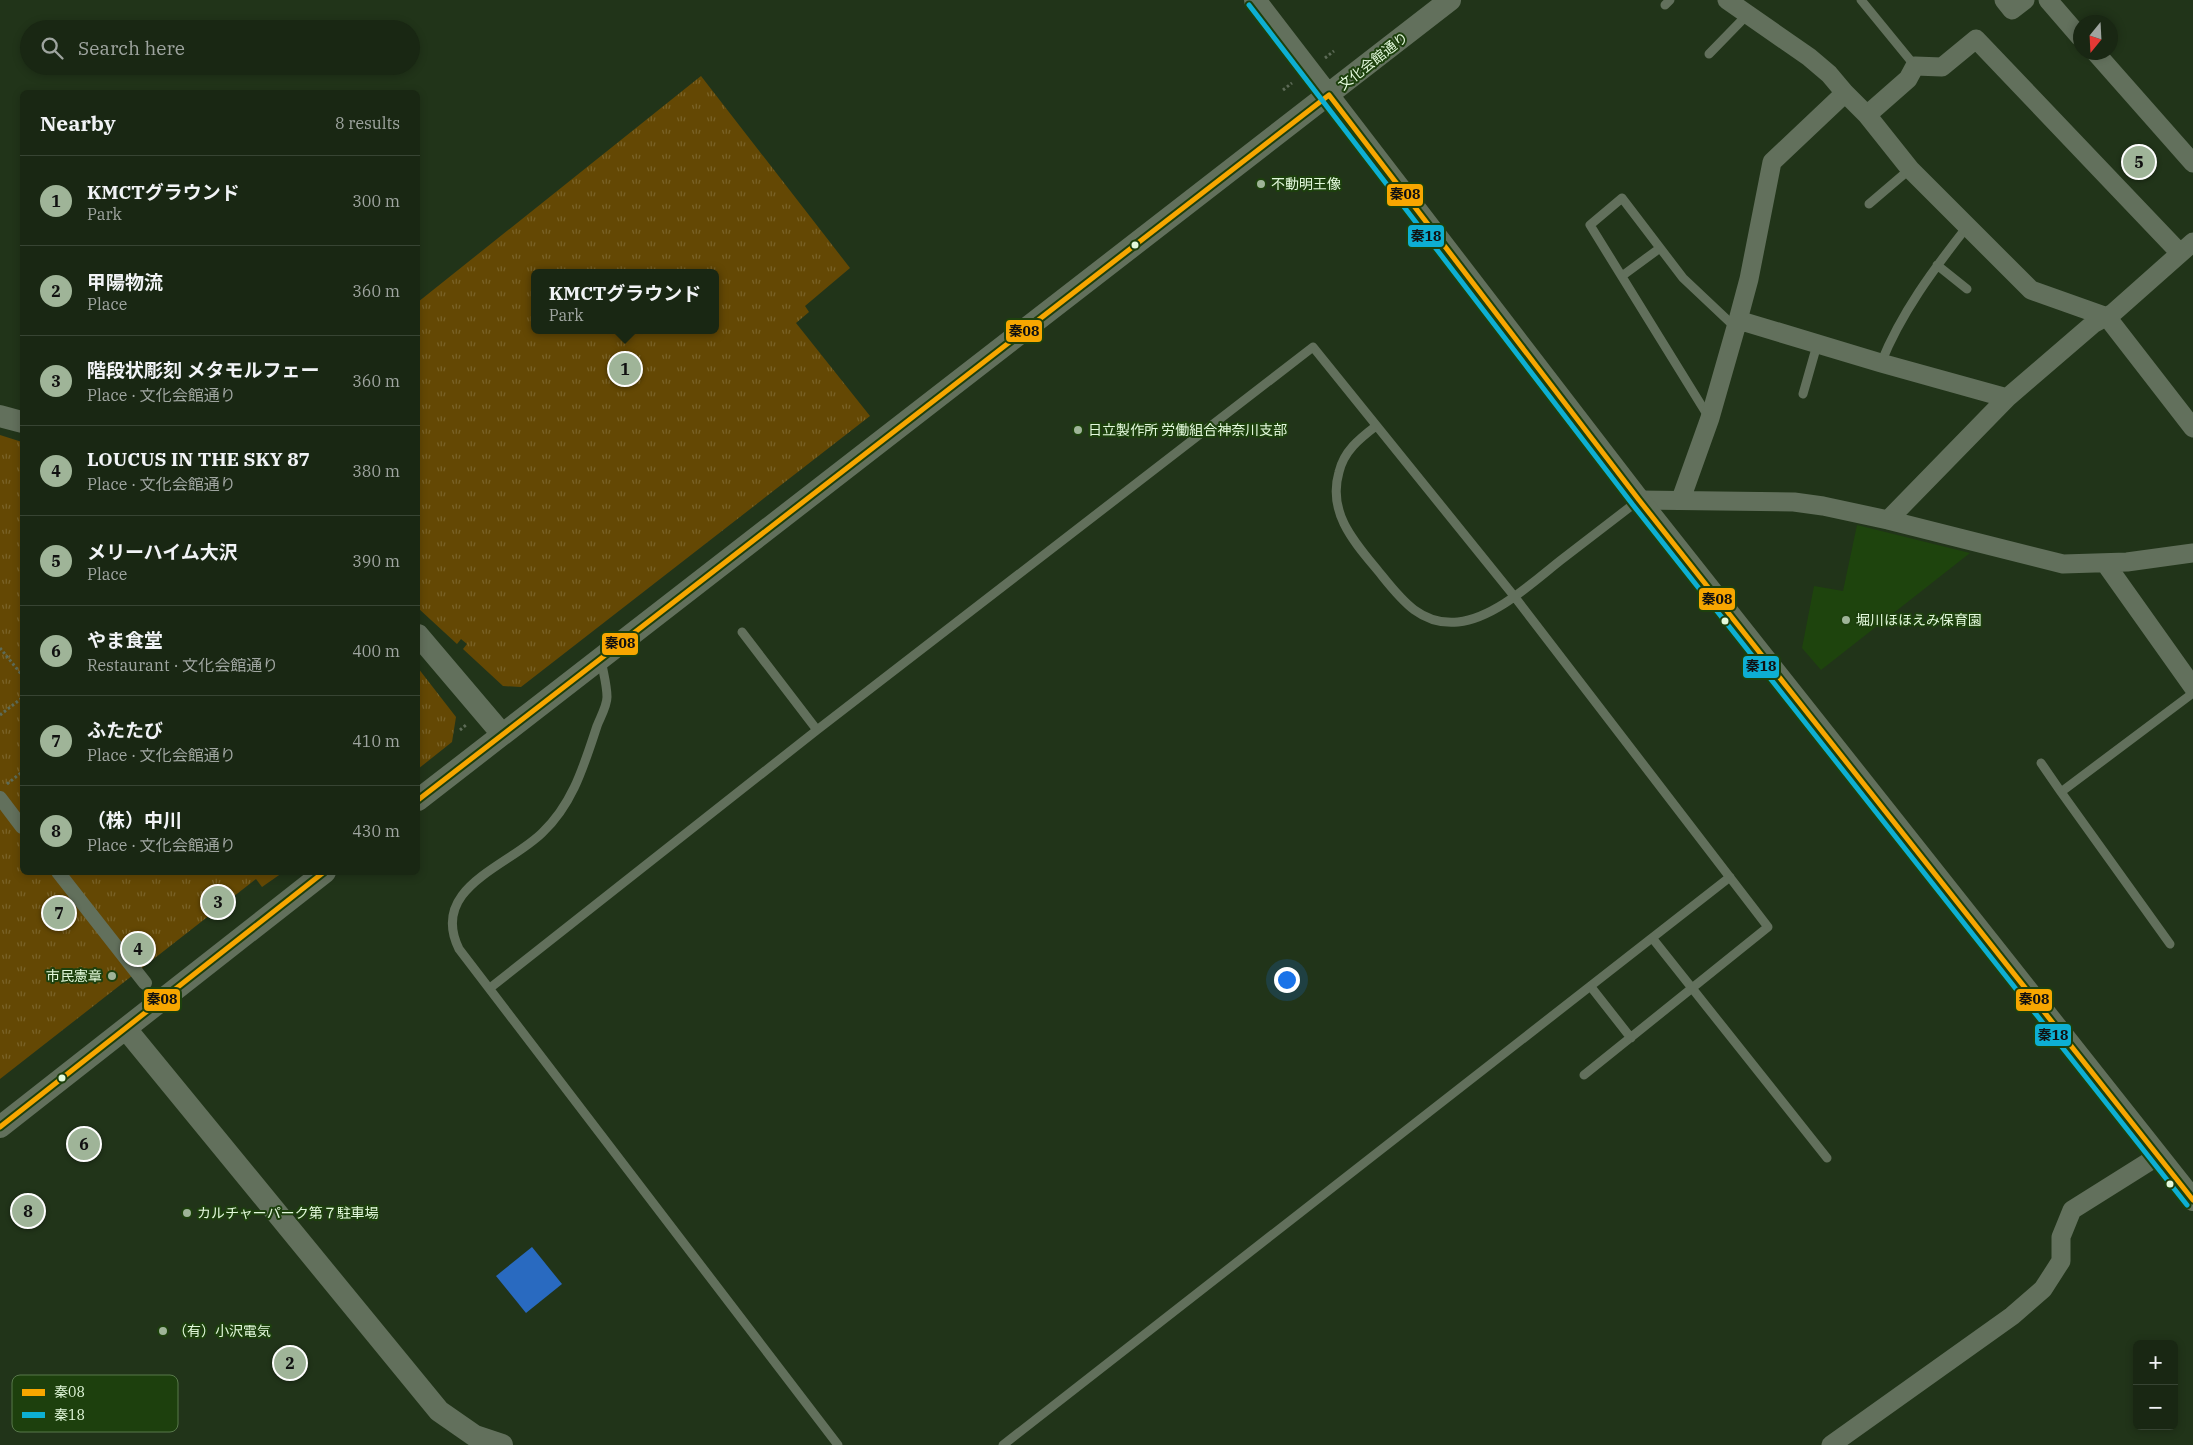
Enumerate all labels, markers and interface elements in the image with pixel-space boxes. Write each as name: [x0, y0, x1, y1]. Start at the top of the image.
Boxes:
north arrow: [2073, 15, 2118, 60]
search box: [20, 20, 420, 75]
street label: 文化会館通り: [1334, 28, 1412, 94]
icon: search: [38, 34, 66, 62]
text: Search here: [78, 36, 185, 60]
text: Nearby: [40, 109, 116, 137]
text: 8 results: [335, 113, 400, 133]
pin: 5: [2123, 143, 2155, 181]
place label: 不動明王像: [1271, 175, 1341, 193]
marker: 不動明王像: [1255, 178, 1267, 190]
text: KMCTグラウンド: [87, 180, 240, 204]
line badge: 秦08: [1386, 183, 1424, 207]
text: 秦08: [1390, 185, 1420, 203]
text: 1: [51, 191, 61, 211]
text: 300 m: [352, 191, 400, 211]
text: Park: [87, 204, 122, 224]
line badge: 秦18: [1407, 224, 1445, 248]
text: 秦18: [1411, 227, 1441, 245]
unlabelled marker: [1130, 240, 1140, 250]
popup: [531, 269, 719, 334]
text: 甲陽物流: [87, 270, 163, 294]
text: 2: [51, 281, 61, 301]
text: 360 m: [352, 281, 400, 301]
text: KMCTグラウンド: [549, 281, 701, 305]
text: Place: [87, 294, 127, 314]
text: Park: [549, 305, 584, 325]
line badge: 秦08: [1005, 319, 1043, 343]
text: 秦08: [1009, 322, 1039, 340]
pin: 1: [609, 350, 641, 388]
text: 階段状彫刻 メタモルフェー: [87, 358, 319, 382]
text: 3: [51, 371, 61, 391]
text: 360 m: [352, 371, 400, 391]
text: Place · 文化会館通り: [87, 385, 236, 405]
place label: 日立製作所 労働組合神奈川支部: [1088, 421, 1287, 439]
marker: 日立製作所 労働組合神奈川支部: [1072, 424, 1084, 436]
text: LOUCUS IN THE SKY 87: [87, 447, 310, 471]
text: 4: [51, 461, 61, 481]
text: 380 m: [352, 461, 400, 481]
text: Place · 文化会館通り: [87, 474, 236, 494]
text: メリーハイム大沢: [87, 540, 238, 564]
text: 5: [51, 551, 61, 571]
text: 390 m: [352, 551, 400, 571]
text: Place: [87, 564, 127, 584]
line badge: 秦08: [1698, 587, 1736, 611]
text: 秦08: [1702, 590, 1732, 608]
place label: 堀川ほほえみ保育園: [1856, 611, 1982, 629]
marker: 堀川ほほえみ保育園: [1840, 614, 1852, 626]
unlabelled marker: [1720, 616, 1730, 626]
text: やま食堂: [87, 628, 163, 652]
line badge: 秦08: [601, 632, 639, 656]
text: 秦08: [605, 634, 635, 652]
text: 6: [51, 641, 61, 661]
text: 400 m: [352, 641, 400, 661]
text: Restaurant · 文化会館通り: [87, 655, 278, 675]
line badge: 秦18: [1742, 655, 1780, 679]
text: 秦18: [1746, 657, 1776, 675]
text: ふたたび: [87, 718, 163, 742]
text: 7: [51, 731, 61, 751]
text: 410 m: [352, 731, 400, 751]
text: Place · 文化会館通り: [87, 745, 236, 765]
text: （株）中川: [87, 808, 182, 832]
text: 8: [51, 821, 61, 841]
text: 430 m: [352, 821, 400, 841]
text: Place · 文化会館通り: [87, 835, 236, 855]
pin: 3: [202, 883, 234, 921]
pin: 7: [43, 894, 75, 932]
pin: 4: [122, 930, 154, 968]
place label: 市民憲章: [46, 967, 102, 985]
your location: [1274, 967, 1300, 993]
marker: 市民憲章: [106, 970, 118, 982]
line badge: 秦08: [143, 988, 181, 1012]
line badge: 秦08: [2015, 988, 2053, 1012]
text: 秦08: [147, 990, 177, 1008]
text: 秦08: [2019, 990, 2049, 1008]
line badge: 秦18: [2034, 1023, 2072, 1047]
text: 秦18: [2038, 1026, 2068, 1044]
unlabelled marker: [57, 1073, 67, 1083]
pin: 6: [68, 1125, 100, 1163]
unlabelled marker: [2165, 1179, 2175, 1189]
pin: 8: [12, 1192, 44, 1230]
place label: カルチャーパーク第７駐車場: [197, 1204, 379, 1222]
marker: カルチャーパーク第７駐車場: [181, 1207, 193, 1219]
place label: （有）小沢電気: [173, 1322, 271, 1340]
marker: （有）小沢電気: [157, 1325, 169, 1337]
map controls: [2133, 1340, 2178, 1430]
button: +: [2133, 1340, 2178, 1385]
pin: 2: [274, 1344, 306, 1382]
legend: [12, 1375, 178, 1432]
text: 秦08: [54, 1383, 85, 1401]
button: −: [2133, 1385, 2178, 1430]
text: 秦18: [54, 1406, 85, 1424]

